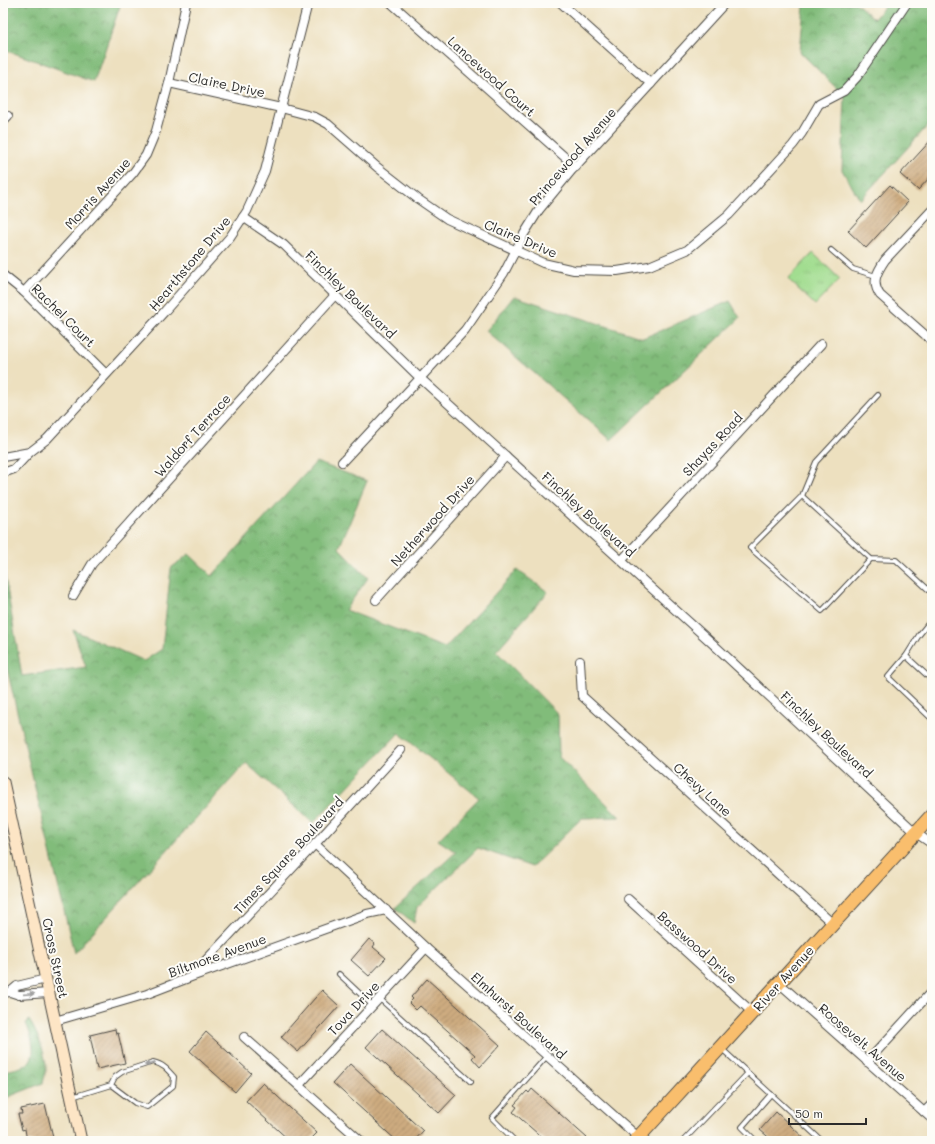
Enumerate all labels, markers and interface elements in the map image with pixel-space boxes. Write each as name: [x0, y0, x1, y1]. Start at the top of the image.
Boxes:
street label: Lancewood Court: [445, 32, 540, 120]
street label: Claire Drive: [187, 68, 267, 100]
street label: Princewood Avenue: [525, 104, 619, 208]
street label: Morris Avenue: [60, 154, 134, 232]
street label: Hearthstone Drive: [144, 212, 234, 314]
street label: Claire Drive: [482, 215, 560, 261]
street label: Finchley Boulevard: [302, 246, 400, 342]
street label: Rachel Court: [29, 280, 100, 351]
street label: Waldorf Terrace: [150, 390, 234, 480]
street label: Shayas Road: [678, 409, 746, 479]
street label: Finchley Boulevard: [539, 468, 639, 560]
street label: Netherwood Drive: [386, 471, 478, 569]
street label: Finchley Boulevard: [777, 687, 877, 781]
street label: Chevy Lane: [670, 758, 736, 820]
street label: Times Square Boulevard: [229, 793, 347, 917]
street label: Basswood Drive: [655, 907, 741, 987]
street label: Cross Street: [39, 916, 73, 1000]
street label: Biltmore Avenue: [166, 929, 268, 981]
street label: River Avenue: [749, 942, 817, 1014]
street label: Elmhurst Boulevard: [468, 968, 570, 1062]
street label: Tova Drive: [323, 977, 383, 1039]
one-way arrow: [23, 991, 35, 998]
street label: Roosevelt Avenue: [815, 999, 911, 1085]
one-way arrow: [143, 1061, 156, 1067]
scale bar: [789, 1100, 866, 1126]
text: 50 m: [795, 1105, 823, 1121]

